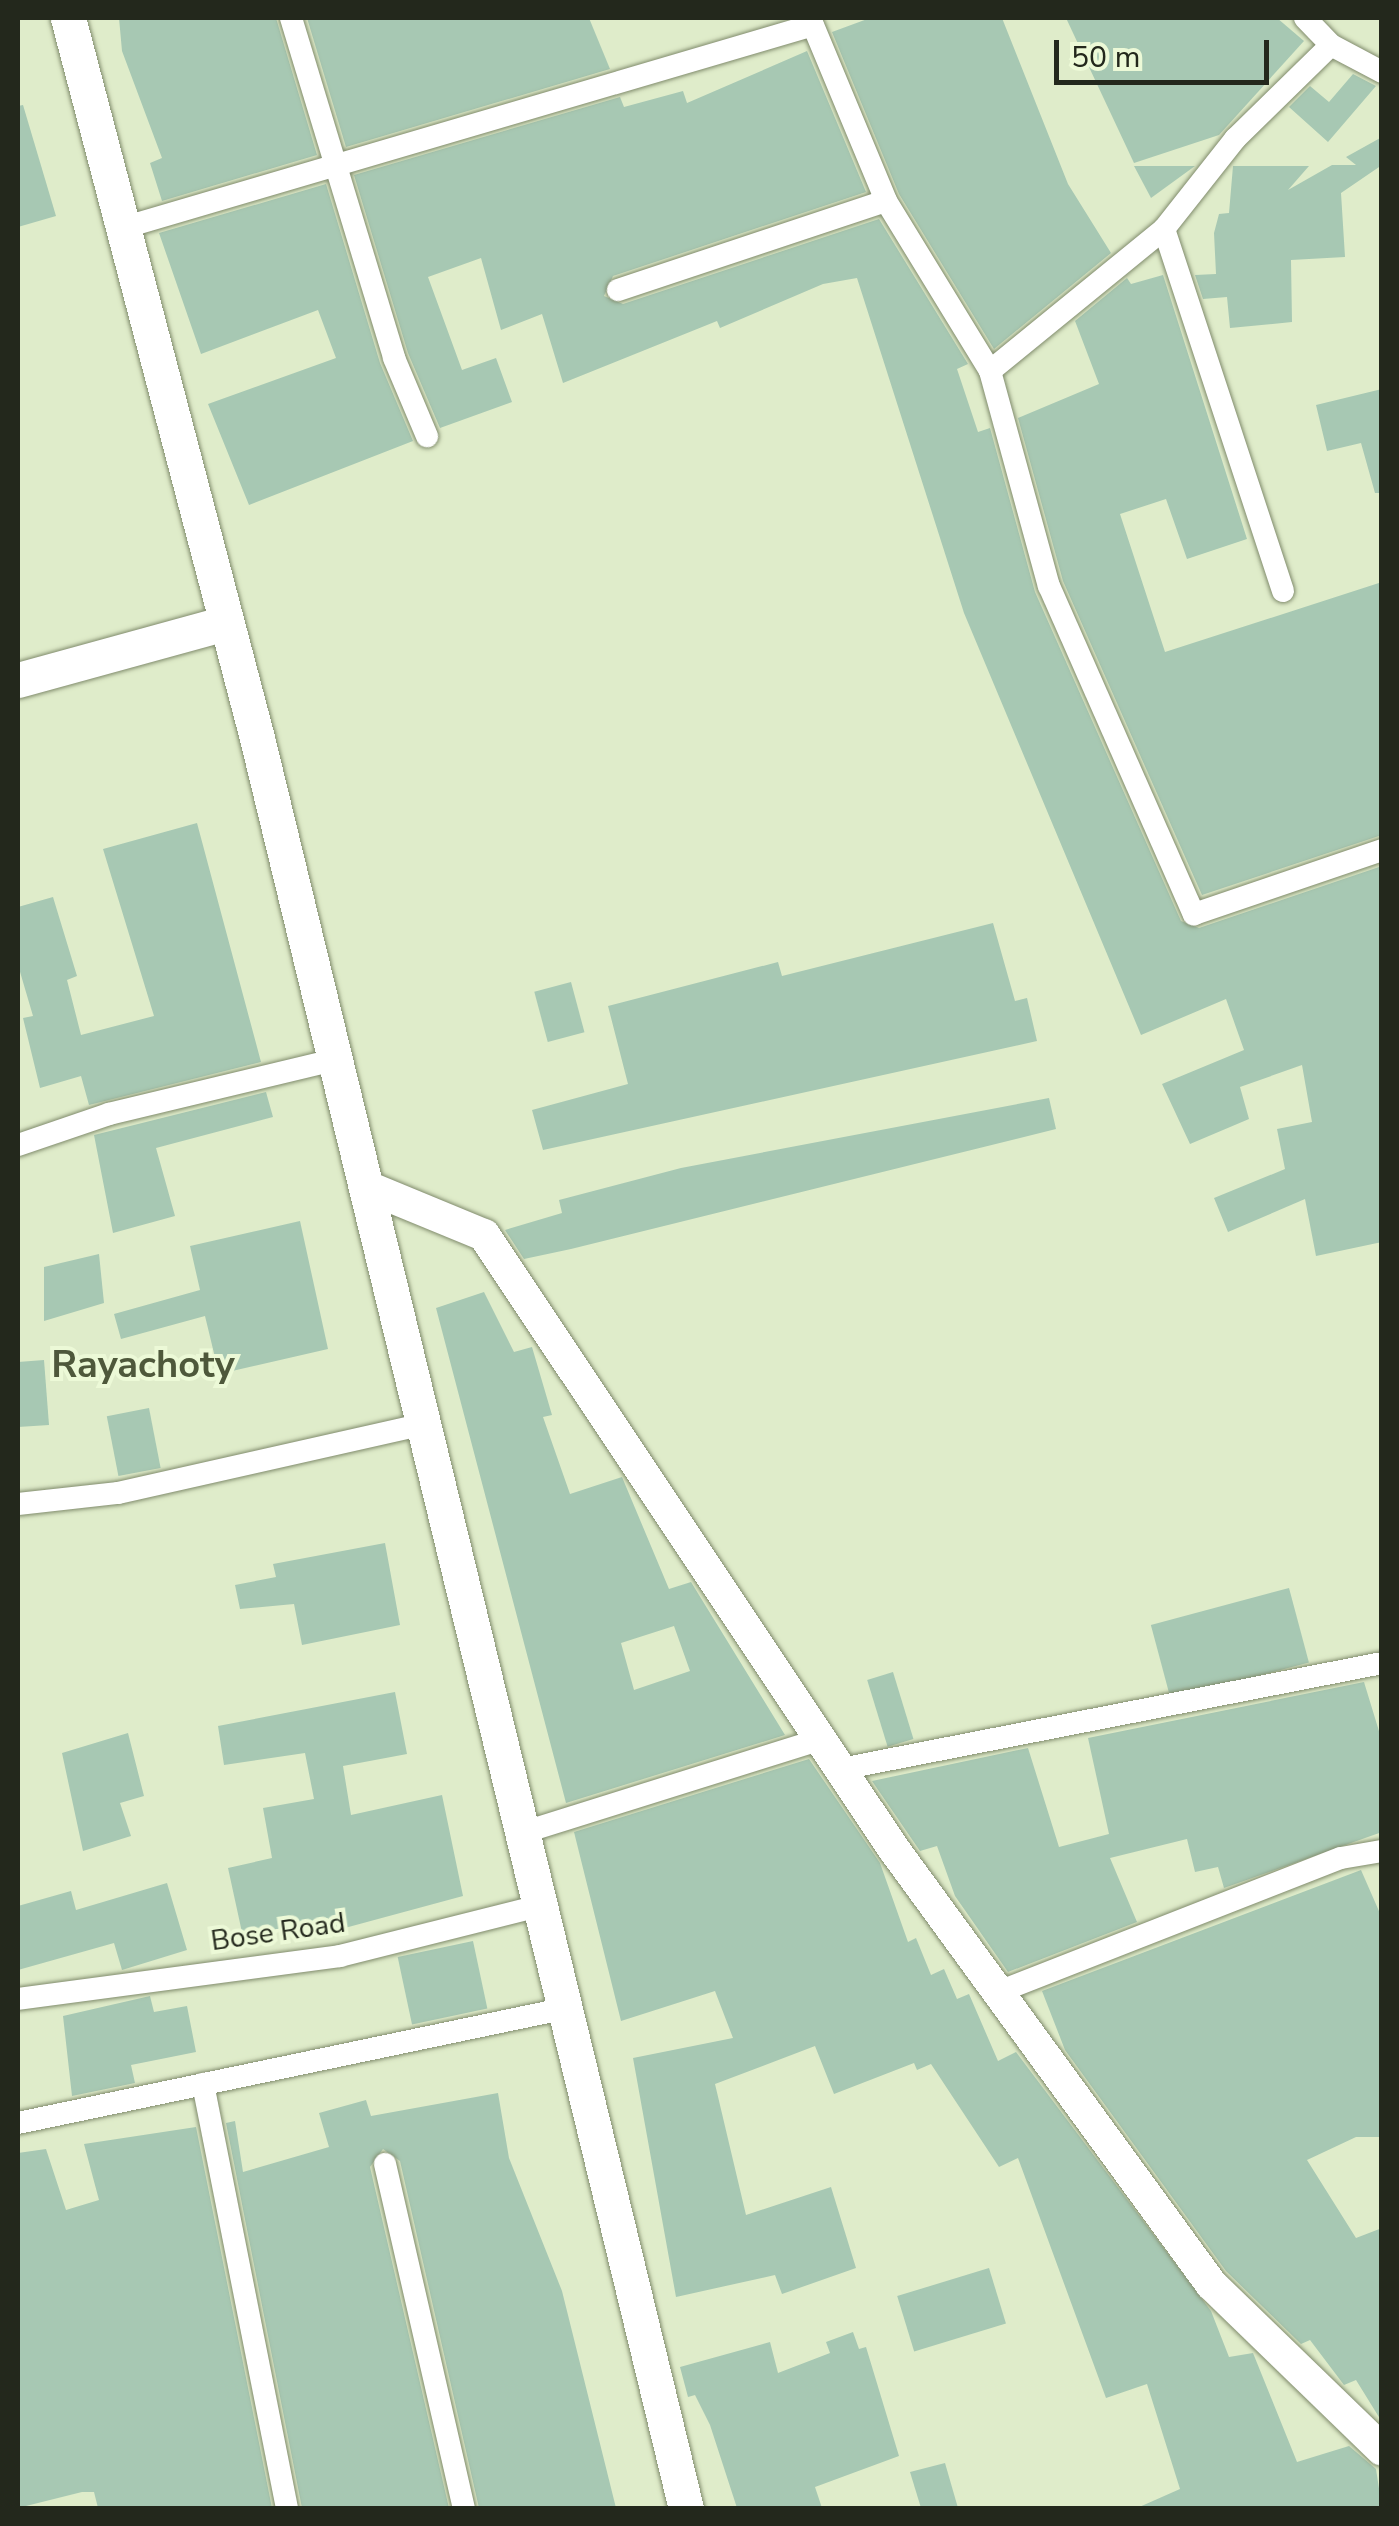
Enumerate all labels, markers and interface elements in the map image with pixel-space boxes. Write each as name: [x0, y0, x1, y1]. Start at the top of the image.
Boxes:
scale bar: [1059, 20, 1274, 82]
text: 50 m: [1071, 37, 1140, 78]
district label: Rayachoty: [51, 1342, 235, 1388]
street label: Bose Road: [209, 1906, 347, 1958]

